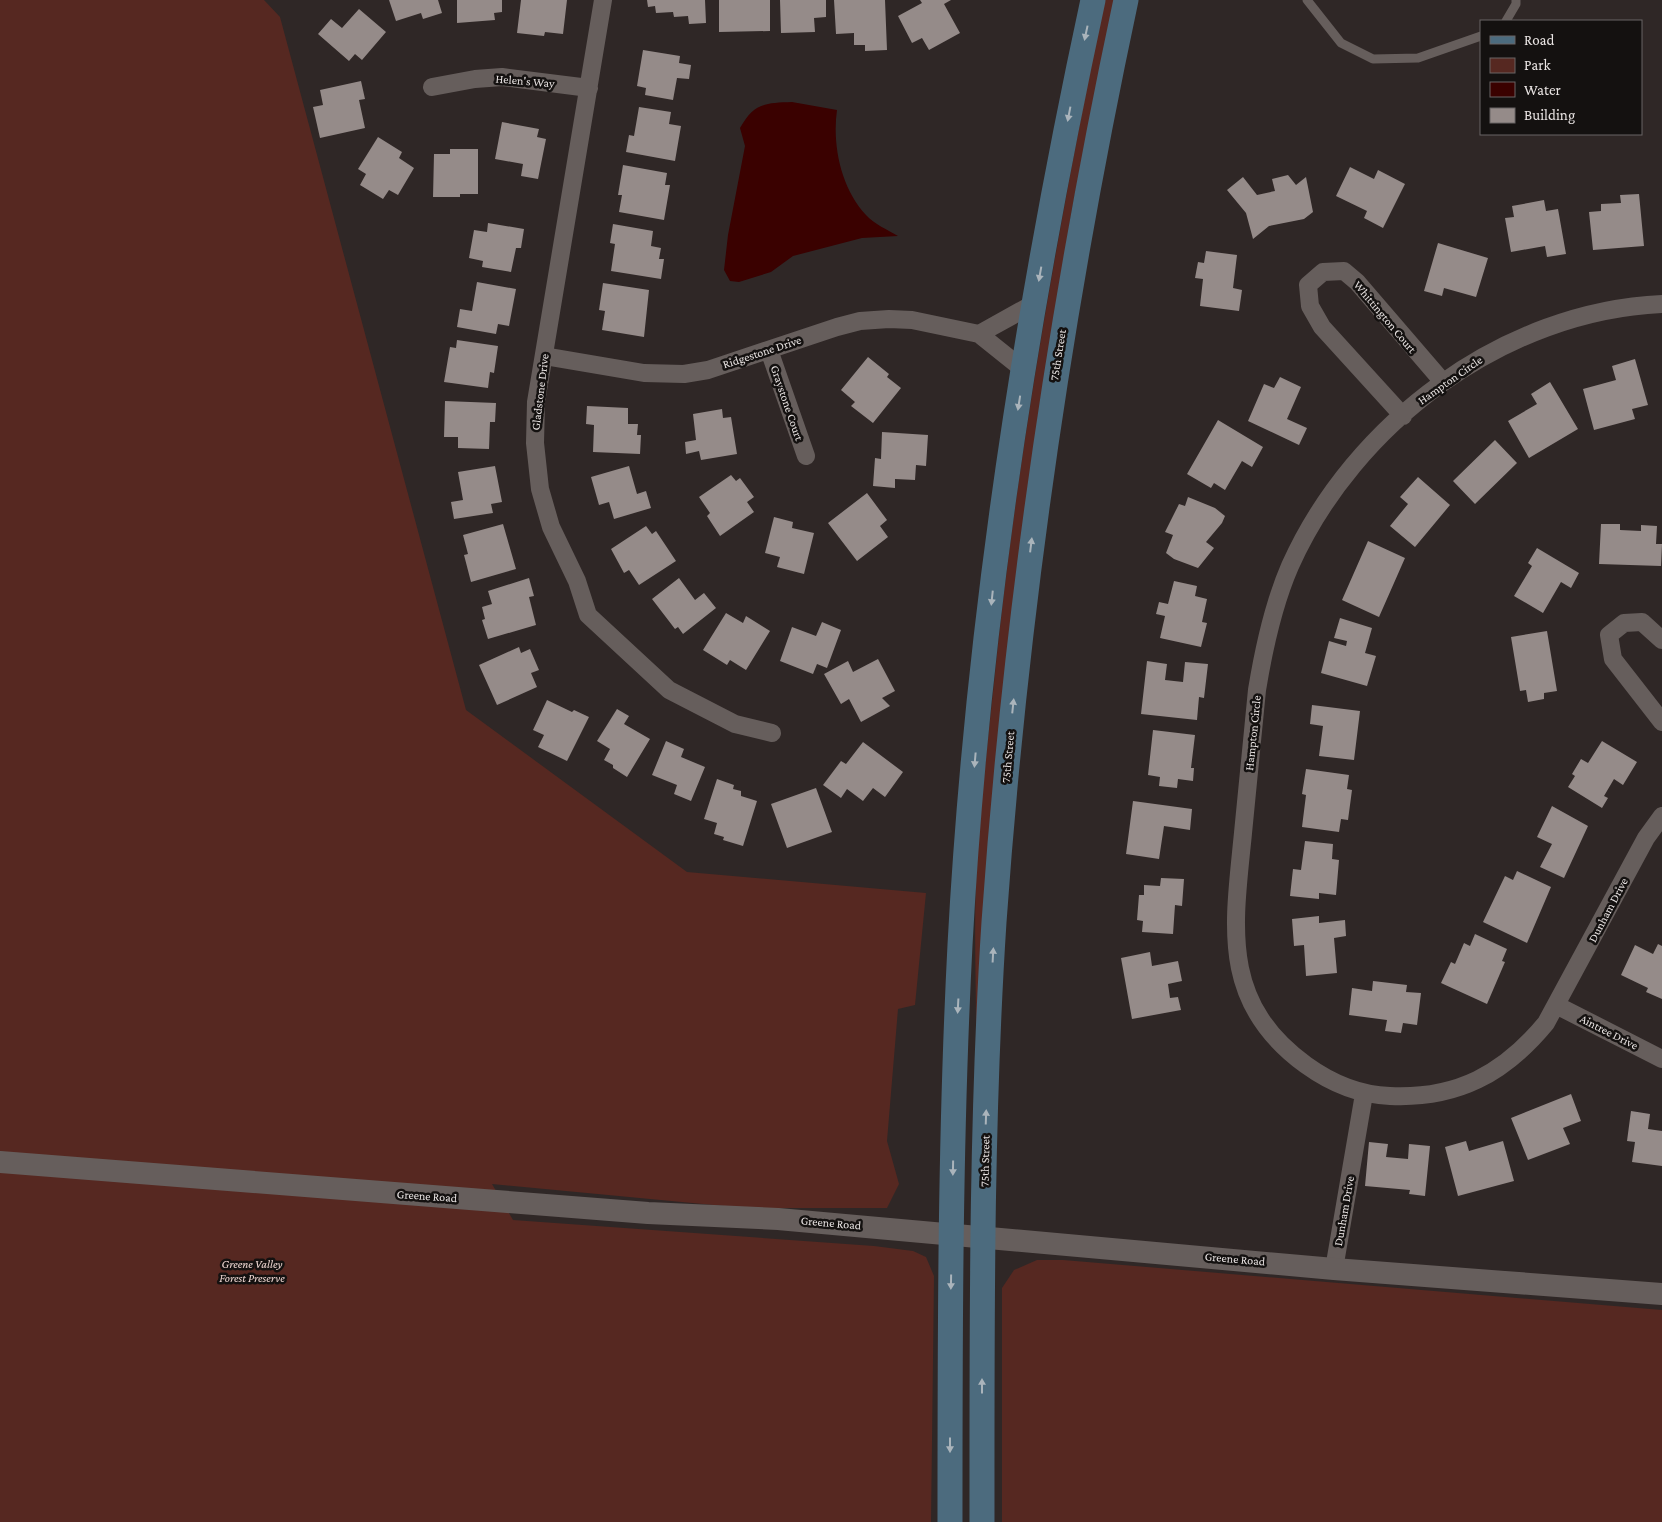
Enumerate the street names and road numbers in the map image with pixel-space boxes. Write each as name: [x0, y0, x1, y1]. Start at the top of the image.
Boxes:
street label: Helen's Way: [495, 71, 556, 91]
street label: Whittington Court: [1351, 278, 1420, 357]
street label: 75th Street: [1047, 327, 1069, 382]
street label: Ridgestone Drive: [721, 333, 803, 371]
street label: Gladstone Drive: [528, 353, 552, 431]
street label: Hampton Circle: [1415, 353, 1485, 407]
street label: Graystone Court: [768, 364, 807, 443]
street label: Hampton Circle: [1242, 695, 1264, 771]
street label: 75th Street: [999, 730, 1017, 783]
street label: Dunham Drive: [1585, 875, 1631, 945]
street label: Aintree Drive: [1578, 1011, 1640, 1053]
street label: 75th Street: [978, 1134, 992, 1187]
street label: Dunham Drive: [1331, 1175, 1357, 1247]
street label: Greene Road: [396, 1187, 458, 1205]
street label: Greene Road: [800, 1213, 862, 1233]
street label: Greene Road: [1204, 1249, 1266, 1269]

